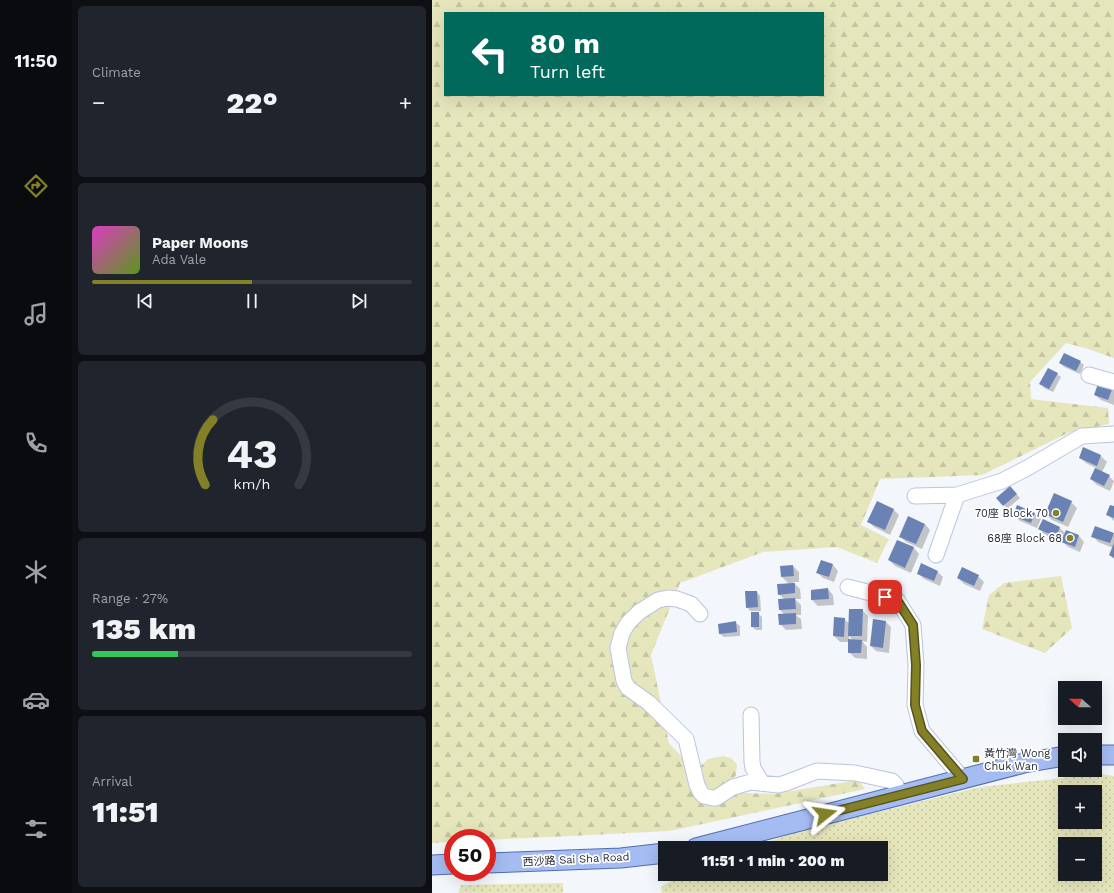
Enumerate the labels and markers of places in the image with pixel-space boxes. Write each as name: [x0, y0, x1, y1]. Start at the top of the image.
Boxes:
place label: 70座 Block 70: [975, 507, 1048, 520]
marker: 70座 Block 70: [1051, 508, 1061, 518]
place label: 68座 Block 68: [987, 532, 1062, 545]
marker: 68座 Block 68: [1065, 533, 1075, 543]
pin: [868, 580, 902, 614]
place label: 黃竹灣 Wong Chuk Wan: [984, 747, 1050, 773]
marker: 黃竹灣 Wong Chuk Wan: [971, 754, 981, 764]

